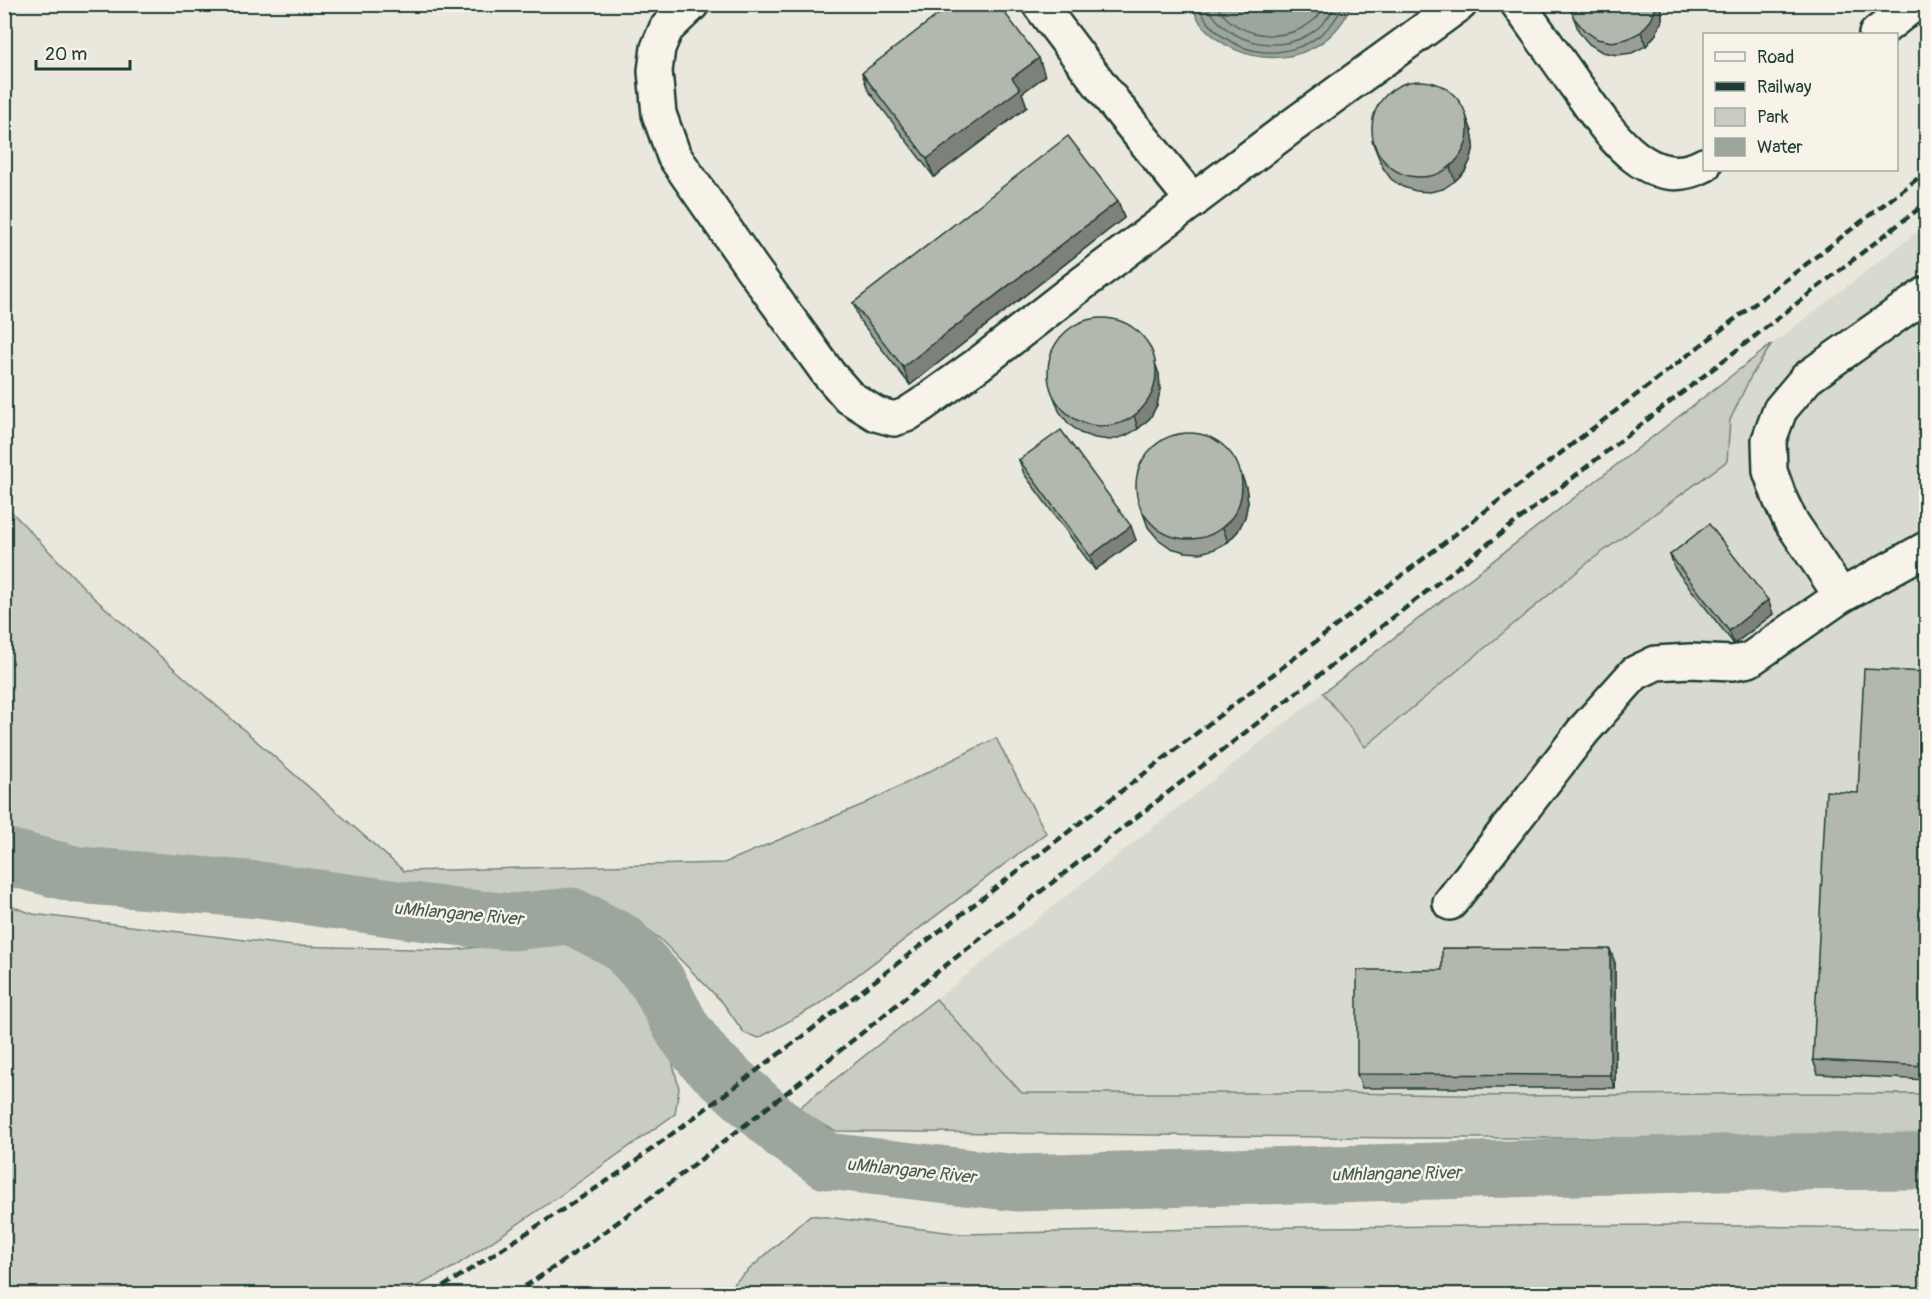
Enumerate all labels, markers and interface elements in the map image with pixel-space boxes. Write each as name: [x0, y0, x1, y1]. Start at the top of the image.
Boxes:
scale bar: [36, 33, 130, 71]
legend: [1703, 33, 1898, 171]
text: 20 m: [45, 43, 87, 66]
text: Road: [1757, 46, 1794, 69]
text: Railway: [1757, 76, 1812, 99]
text: Park: [1757, 106, 1789, 129]
text: Water: [1757, 136, 1803, 159]
water label: uMhlangane River: [392, 897, 526, 931]
water label: uMhlangane River: [845, 1153, 979, 1190]
water label: uMhlangane River: [1331, 1161, 1464, 1187]

